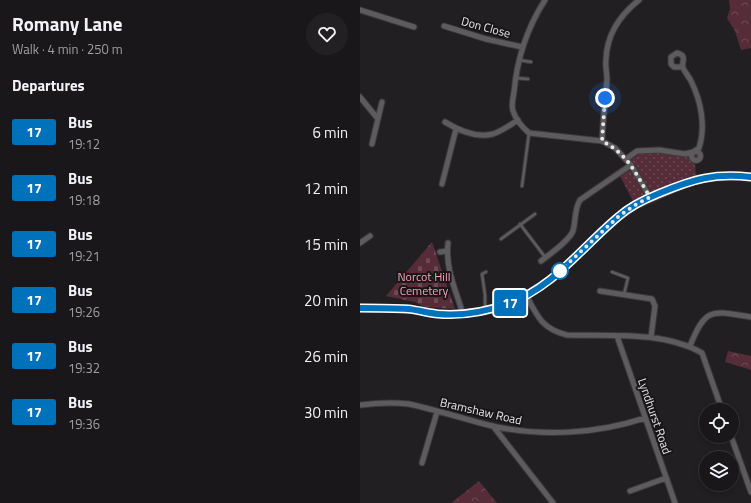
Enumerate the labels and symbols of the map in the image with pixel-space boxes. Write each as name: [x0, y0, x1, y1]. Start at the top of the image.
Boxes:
street label: Don Close: [459, 11, 513, 43]
your location: [595, 88, 615, 108]
unlabelled marker: [551, 262, 569, 280]
park label: Norcot Hill Cemetery: [398, 267, 451, 300]
line badge: 17: [492, 290, 528, 316]
street label: Lyndhurst Road: [633, 375, 677, 457]
street label: Bramshaw Road: [438, 392, 524, 430]

